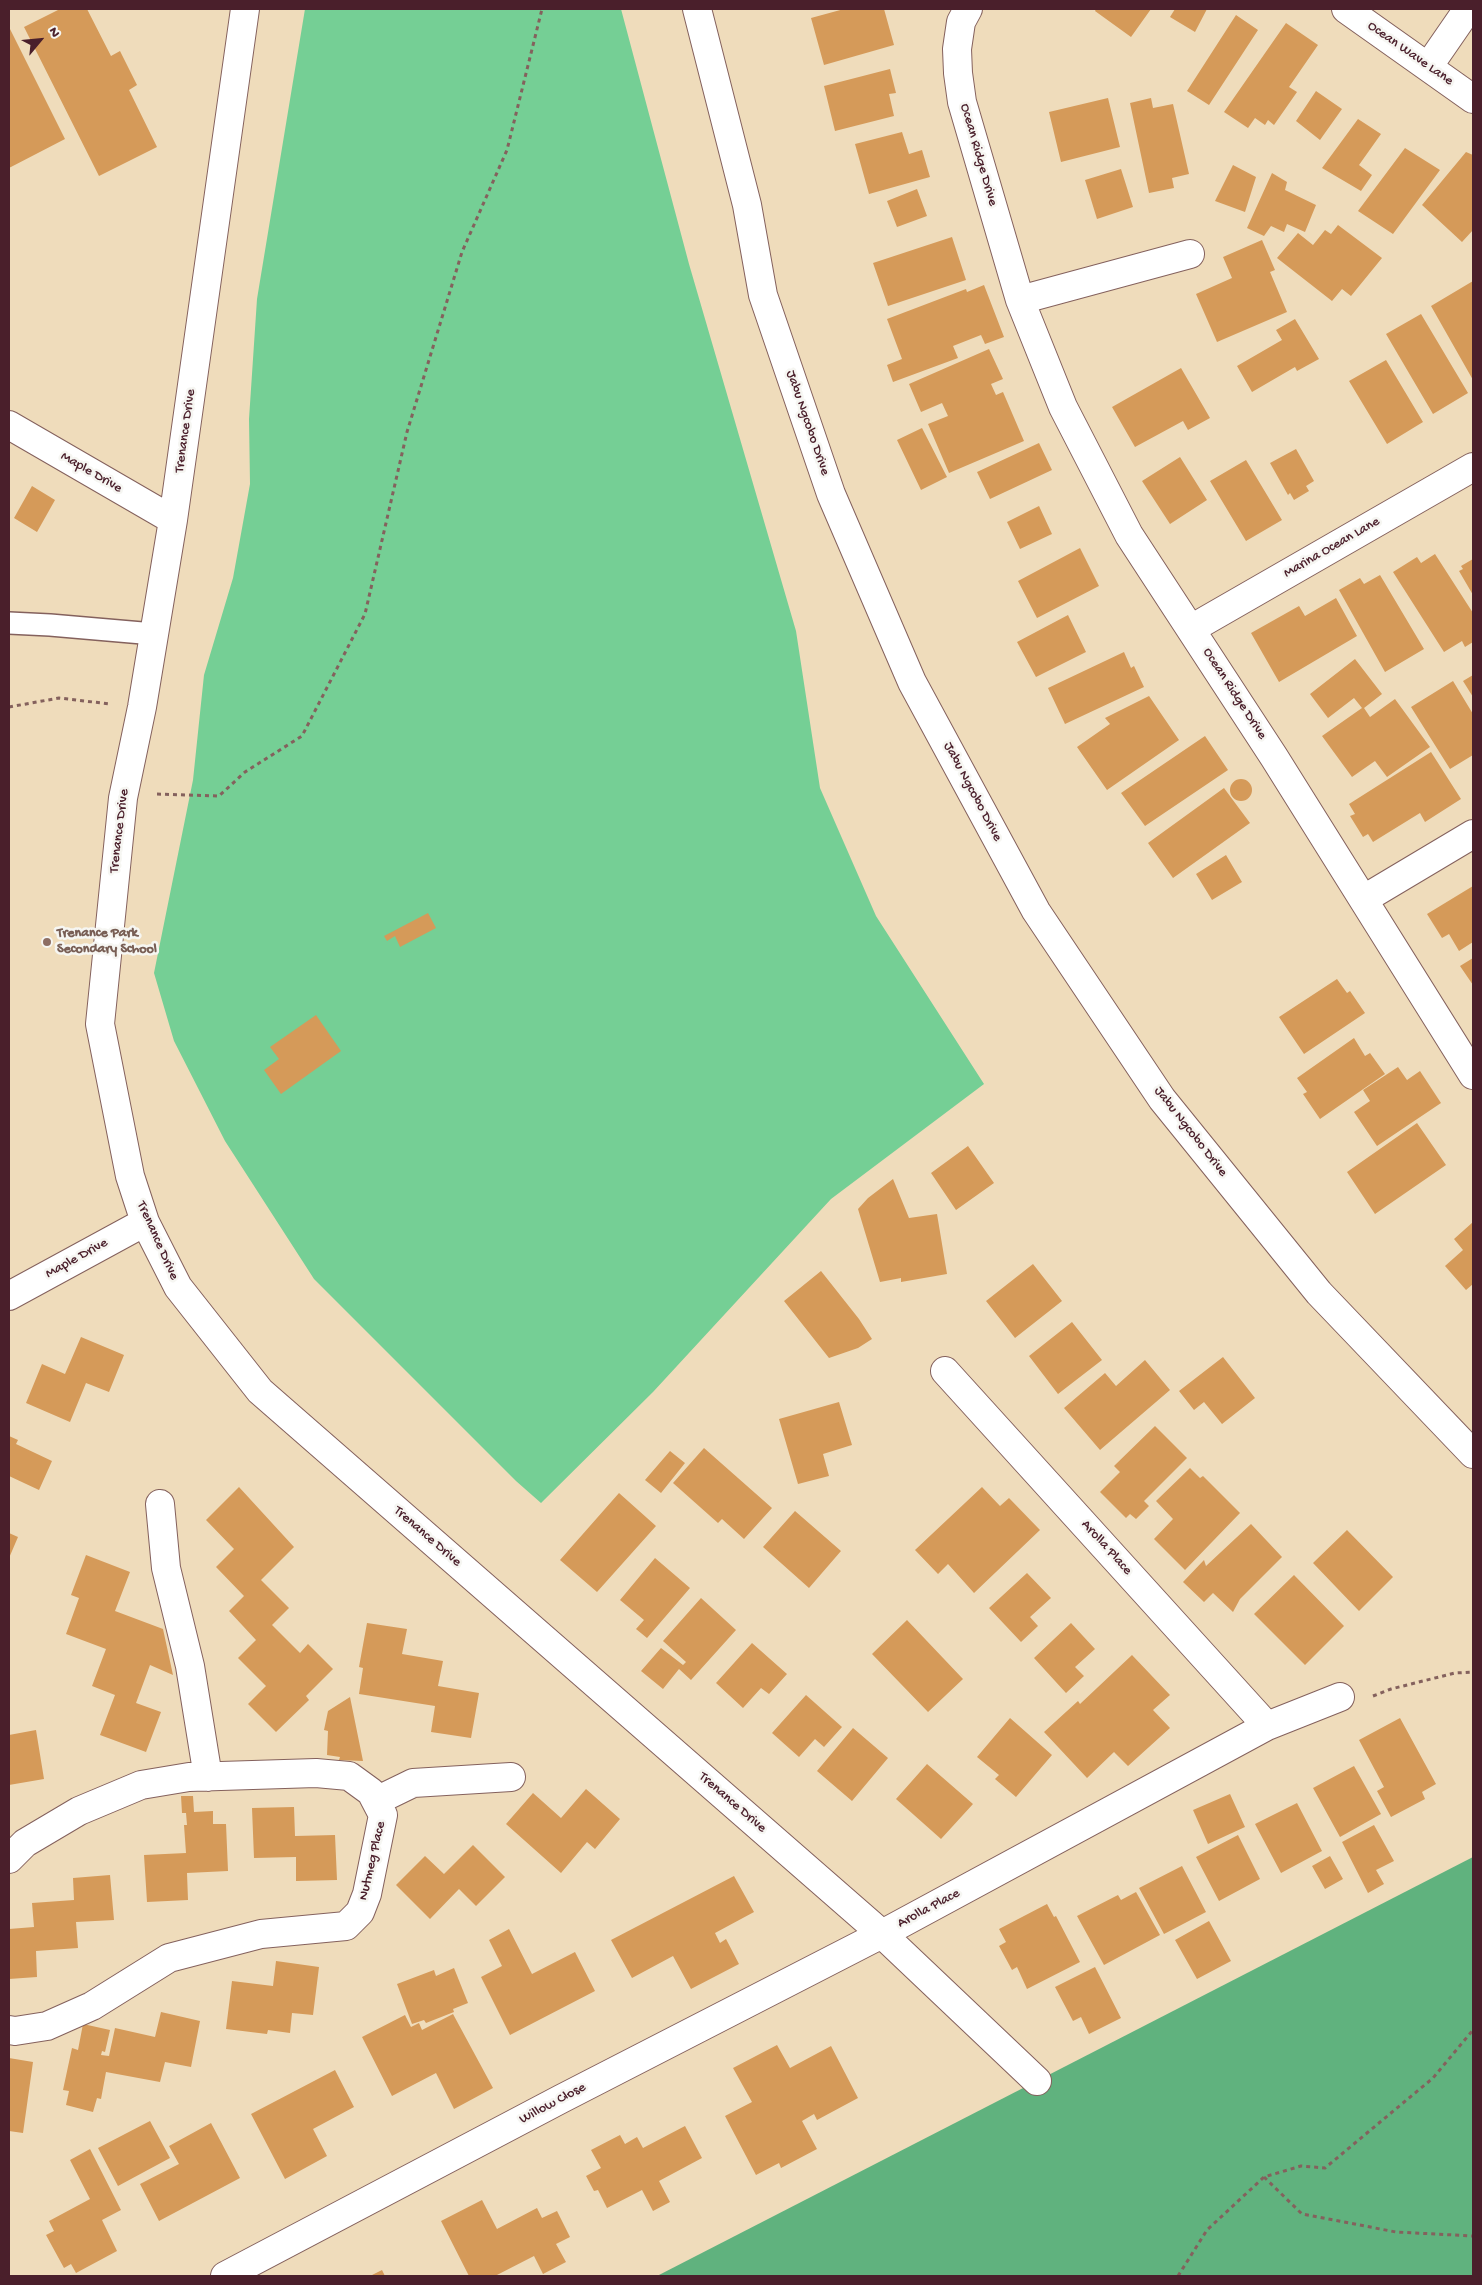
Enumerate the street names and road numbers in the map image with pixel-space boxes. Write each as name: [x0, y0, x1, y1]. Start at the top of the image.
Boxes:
street label: Ocean Wave Lane: [1364, 18, 1456, 90]
street label: Ocean Ridge Drive: [955, 102, 1001, 208]
street label: Jabu Ngcobo Drive: [781, 368, 833, 478]
street label: Trenance Drive: [172, 388, 200, 474]
street label: Maple Drive: [57, 449, 125, 497]
street label: Marina Ocean Lane: [1281, 514, 1383, 582]
street label: Ocean Ridge Drive: [1198, 645, 1270, 743]
street label: Jabu Ngcobo Drive: [939, 739, 1005, 845]
street label: Trenance Drive: [107, 788, 133, 874]
street label: Jabu Ngcobo Drive: [1149, 1083, 1231, 1181]
street label: Trenance Drive: [132, 1199, 182, 1283]
street label: Maple Drive: [43, 1235, 111, 1283]
street label: Trenance Drive: [390, 1503, 464, 1571]
street label: Arolla Place: [1077, 1517, 1135, 1579]
street label: Trenance Drive: [695, 1769, 769, 1837]
street label: Nutmeg Place: [356, 1820, 390, 1902]
street label: Arolla Place: [895, 1886, 963, 1932]
street label: Willow Close: [517, 2079, 589, 2129]

